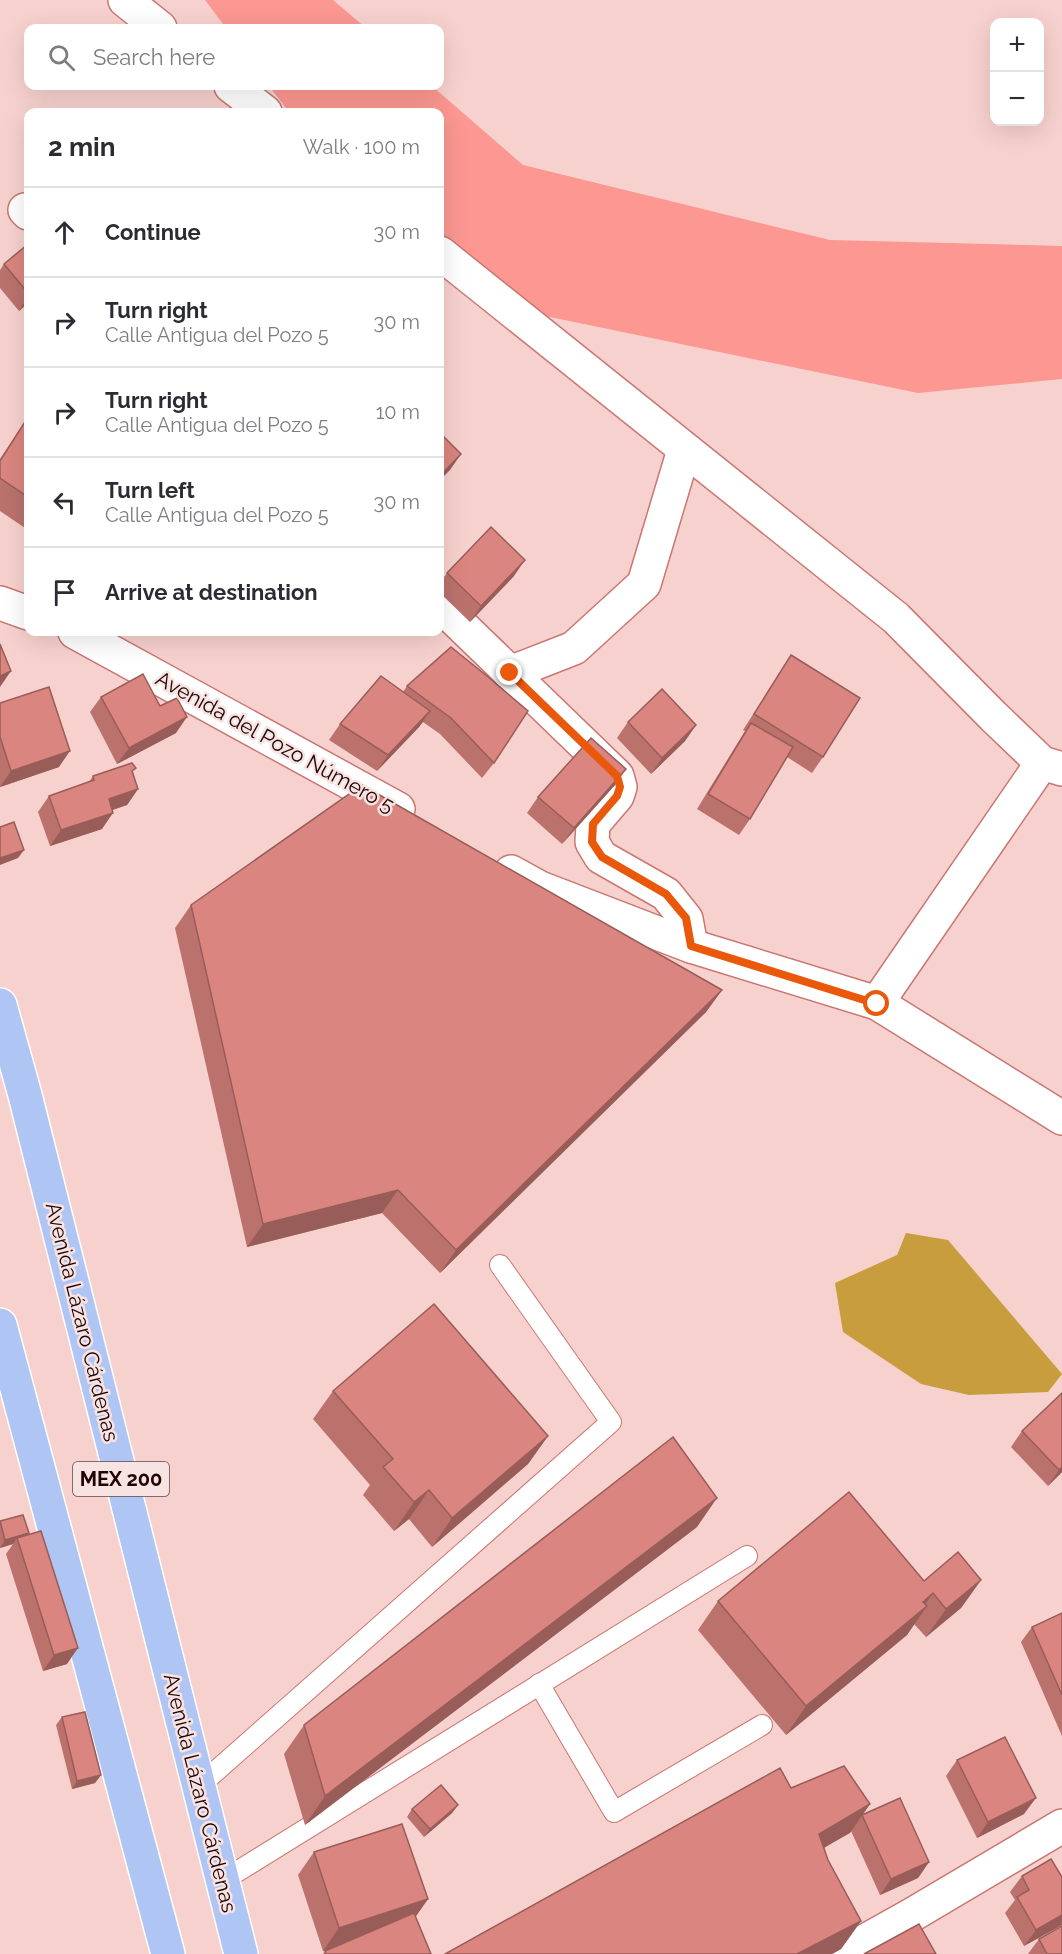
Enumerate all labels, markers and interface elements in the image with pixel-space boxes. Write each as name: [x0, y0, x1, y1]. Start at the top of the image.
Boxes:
map controls: [990, 18, 1044, 126]
button: +: [990, 18, 1044, 72]
search box: [24, 24, 444, 90]
icon: search: [45, 41, 78, 74]
text: Search here: [93, 44, 215, 70]
button: −: [990, 72, 1044, 126]
text: 2 min: [48, 132, 115, 162]
text: Walk · 100 m: [303, 135, 420, 159]
icon: ahead: [48, 216, 81, 249]
text: Continue: [105, 219, 201, 245]
text: 30 m: [374, 220, 420, 244]
text: Turn right: [105, 297, 208, 323]
icon: right: [48, 306, 81, 339]
text: 30 m: [374, 310, 420, 334]
text: Calle Antigua del Pozo 5: [105, 323, 329, 347]
text: Turn right: [105, 387, 208, 413]
icon: right: [48, 396, 81, 429]
text: 10 m: [376, 400, 420, 424]
text: Calle Antigua del Pozo 5: [105, 413, 329, 437]
text: Turn left: [105, 477, 195, 503]
icon: left: [48, 486, 81, 519]
text: 30 m: [374, 490, 420, 514]
text: Calle Antigua del Pozo 5: [105, 503, 329, 527]
icon: arrive: [48, 576, 81, 609]
text: Arrive at destination: [105, 579, 318, 605]
route end: [496, 659, 522, 685]
street label: Avenida del Pozo Número 5: [152, 665, 399, 818]
route start: [863, 990, 889, 1016]
street label: Avenida Lázaro Cárdenas: [41, 1200, 124, 1444]
road number: MEX 200: [73, 1462, 169, 1496]
street label: Avenida Lázaro Cárdenas: [159, 1671, 242, 1915]

